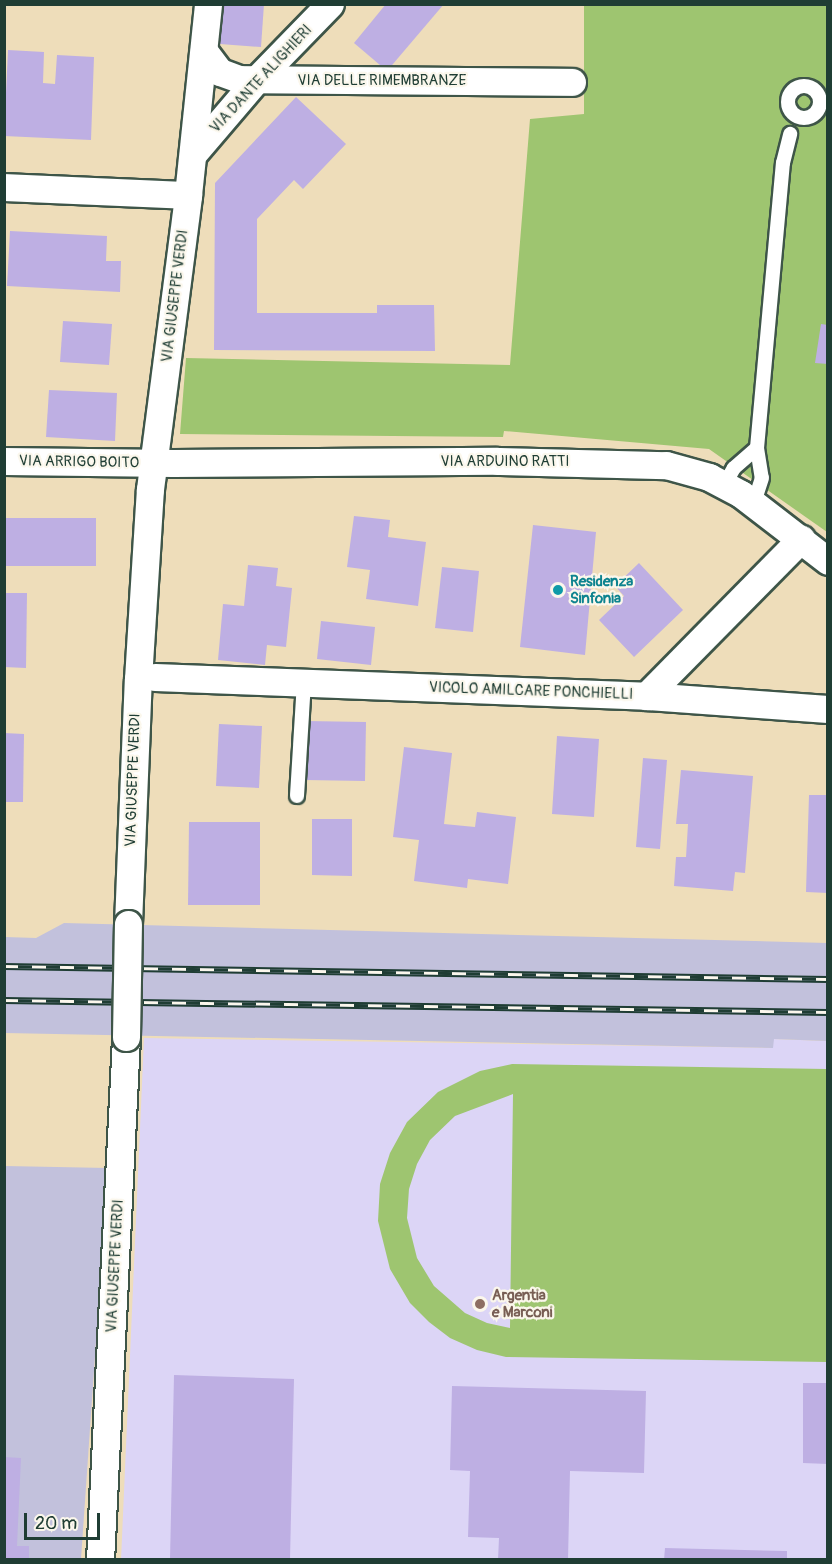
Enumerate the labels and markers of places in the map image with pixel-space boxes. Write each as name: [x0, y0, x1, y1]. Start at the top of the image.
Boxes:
place label: Residenza Sinfonia: [570, 572, 633, 607]
marker: Residenza Sinfonia: [551, 583, 565, 597]
place label: Argentia e Marconi: [492, 1286, 552, 1321]
marker: Argentia e Marconi: [473, 1297, 487, 1311]

